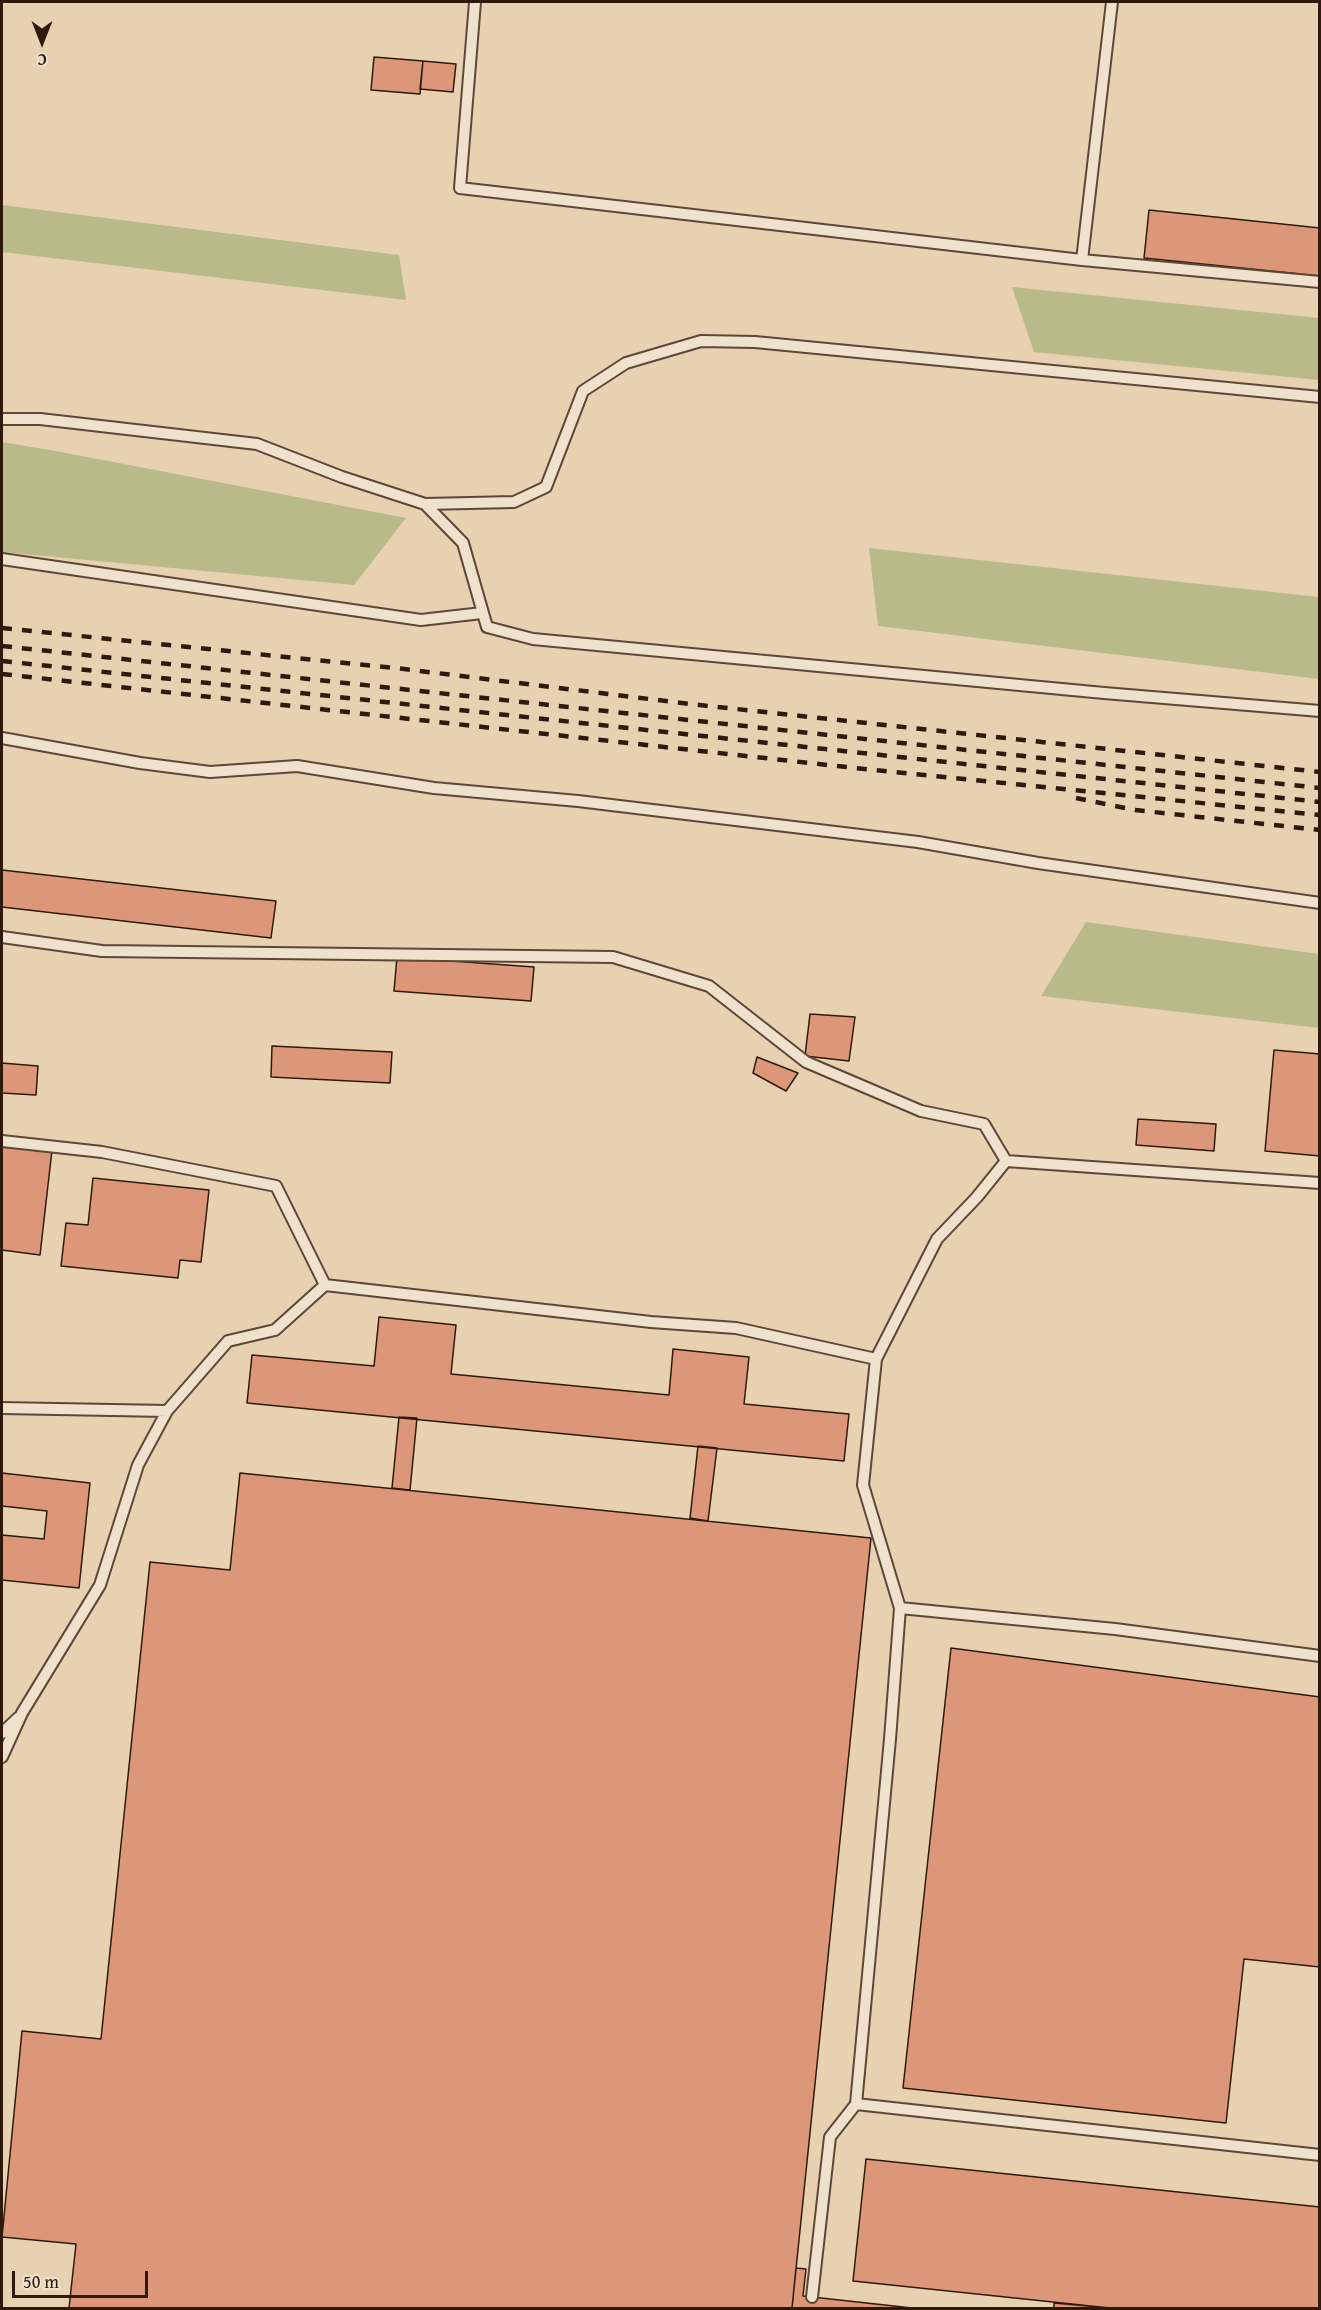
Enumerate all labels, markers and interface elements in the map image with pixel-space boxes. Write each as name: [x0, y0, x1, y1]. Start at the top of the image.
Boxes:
north arrow: [12, 12, 72, 72]
text: С: [37, 48, 47, 72]
scale bar: [15, 2259, 152, 2297]
text: 50 m: [23, 2268, 59, 2295]

